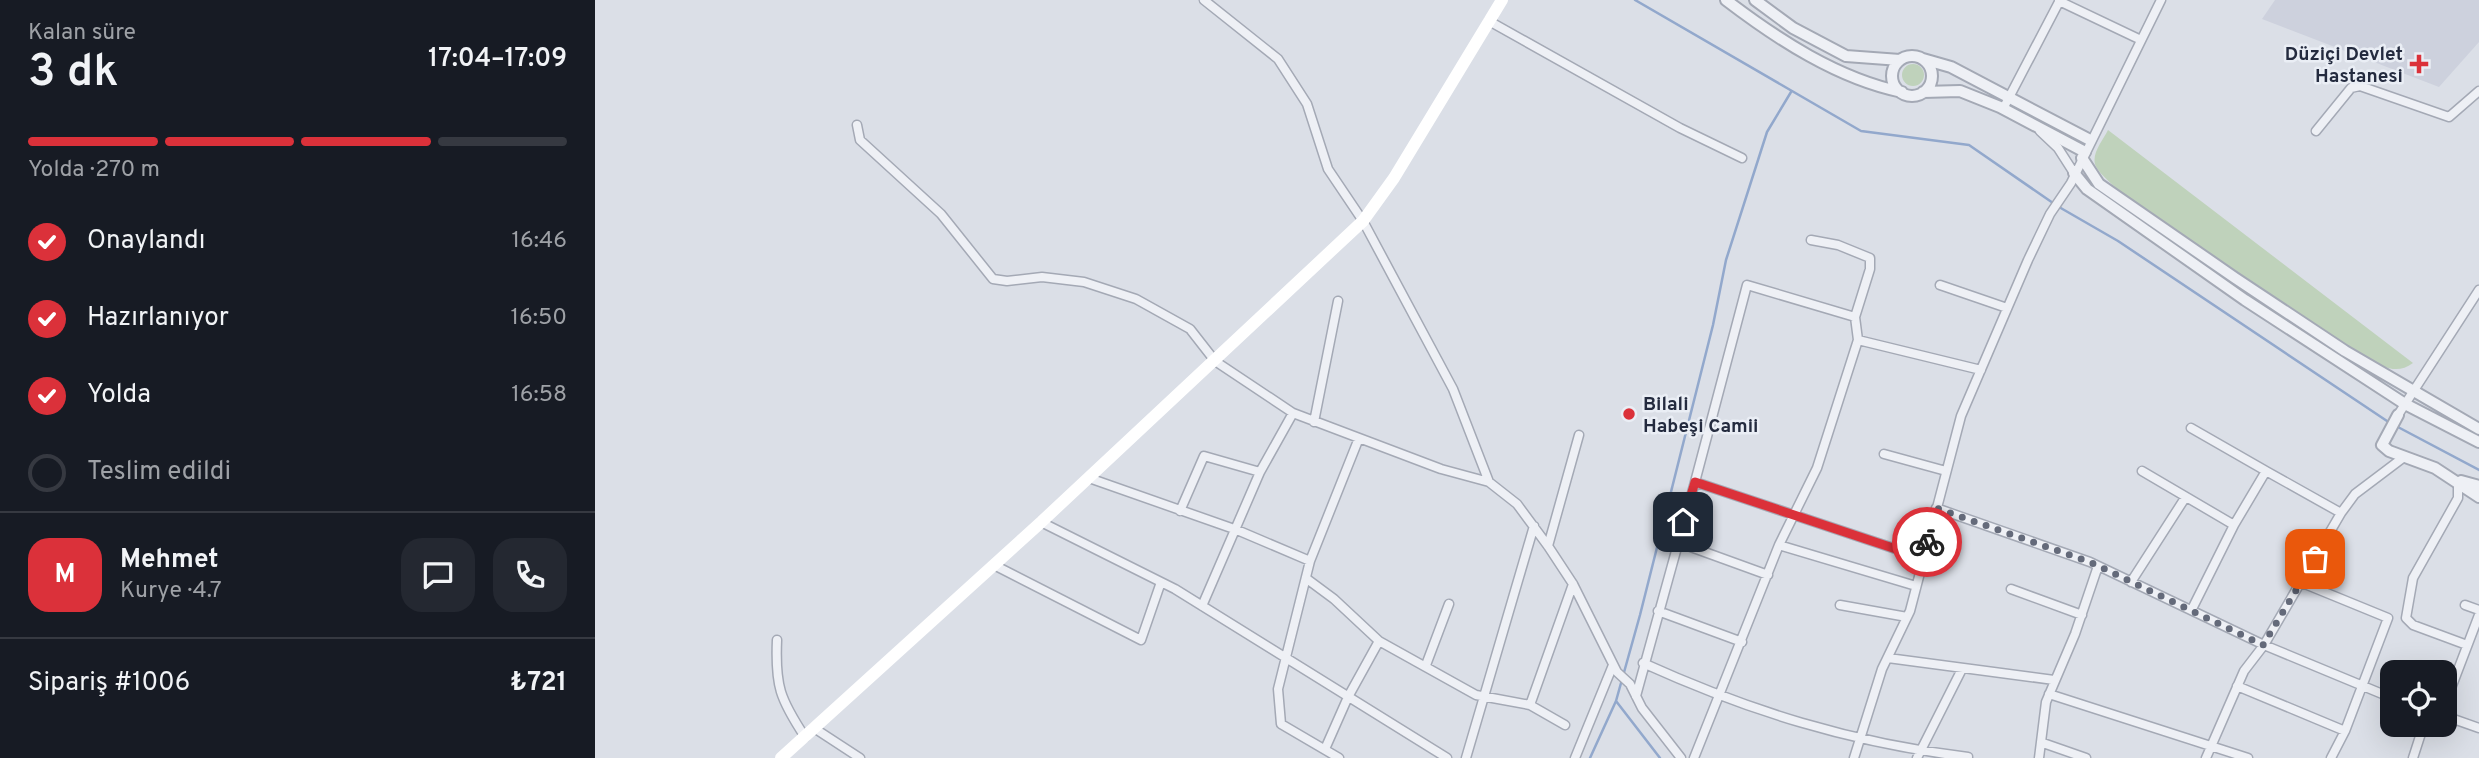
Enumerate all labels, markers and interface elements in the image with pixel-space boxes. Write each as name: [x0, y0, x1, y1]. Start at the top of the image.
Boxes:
text: Kalan süre: [28, 19, 136, 48]
text: 17:04–17:09: [428, 43, 567, 76]
place label: Düziçi Devlet Hastanesi: [2285, 43, 2403, 89]
text: 3 dk: [28, 44, 119, 103]
marker: Düziçi Devlet Hastanesi: [2409, 54, 2429, 74]
text: Yolda · 270 m: [28, 156, 160, 185]
icon: check: [28, 223, 66, 261]
text: Onaylandı: [87, 225, 205, 258]
text: 16:46: [512, 227, 567, 256]
icon: check: [28, 300, 66, 338]
text: Hazırlanıyor: [87, 302, 229, 335]
text: 16:50: [511, 304, 567, 333]
icon: check: [28, 377, 66, 415]
text: Yolda: [87, 379, 151, 412]
text: 16:58: [511, 381, 567, 410]
place label: Bilali Habeşi Camii: [1643, 393, 1759, 439]
marker: Bilali Habeşi Camii: [1621, 406, 1637, 422]
text: Teslim edildi: [87, 456, 231, 489]
pin: [1653, 492, 1713, 552]
icon: home: [1664, 503, 1702, 541]
courier: [1892, 507, 1962, 577]
icon: bike: [1908, 523, 1946, 561]
pin: [2285, 529, 2345, 589]
button: chat: [401, 538, 475, 612]
button: phone: [493, 538, 567, 612]
icon: bag: [2296, 540, 2334, 578]
text: Mehmet: [120, 544, 219, 577]
text: M: [54, 559, 76, 592]
text: Kurye · 4.7: [120, 577, 222, 606]
map controls: [2380, 660, 2457, 737]
button: locate: [2380, 660, 2457, 737]
text: Sipariş #1006: [28, 667, 190, 700]
text: ₺721: [510, 667, 567, 700]

